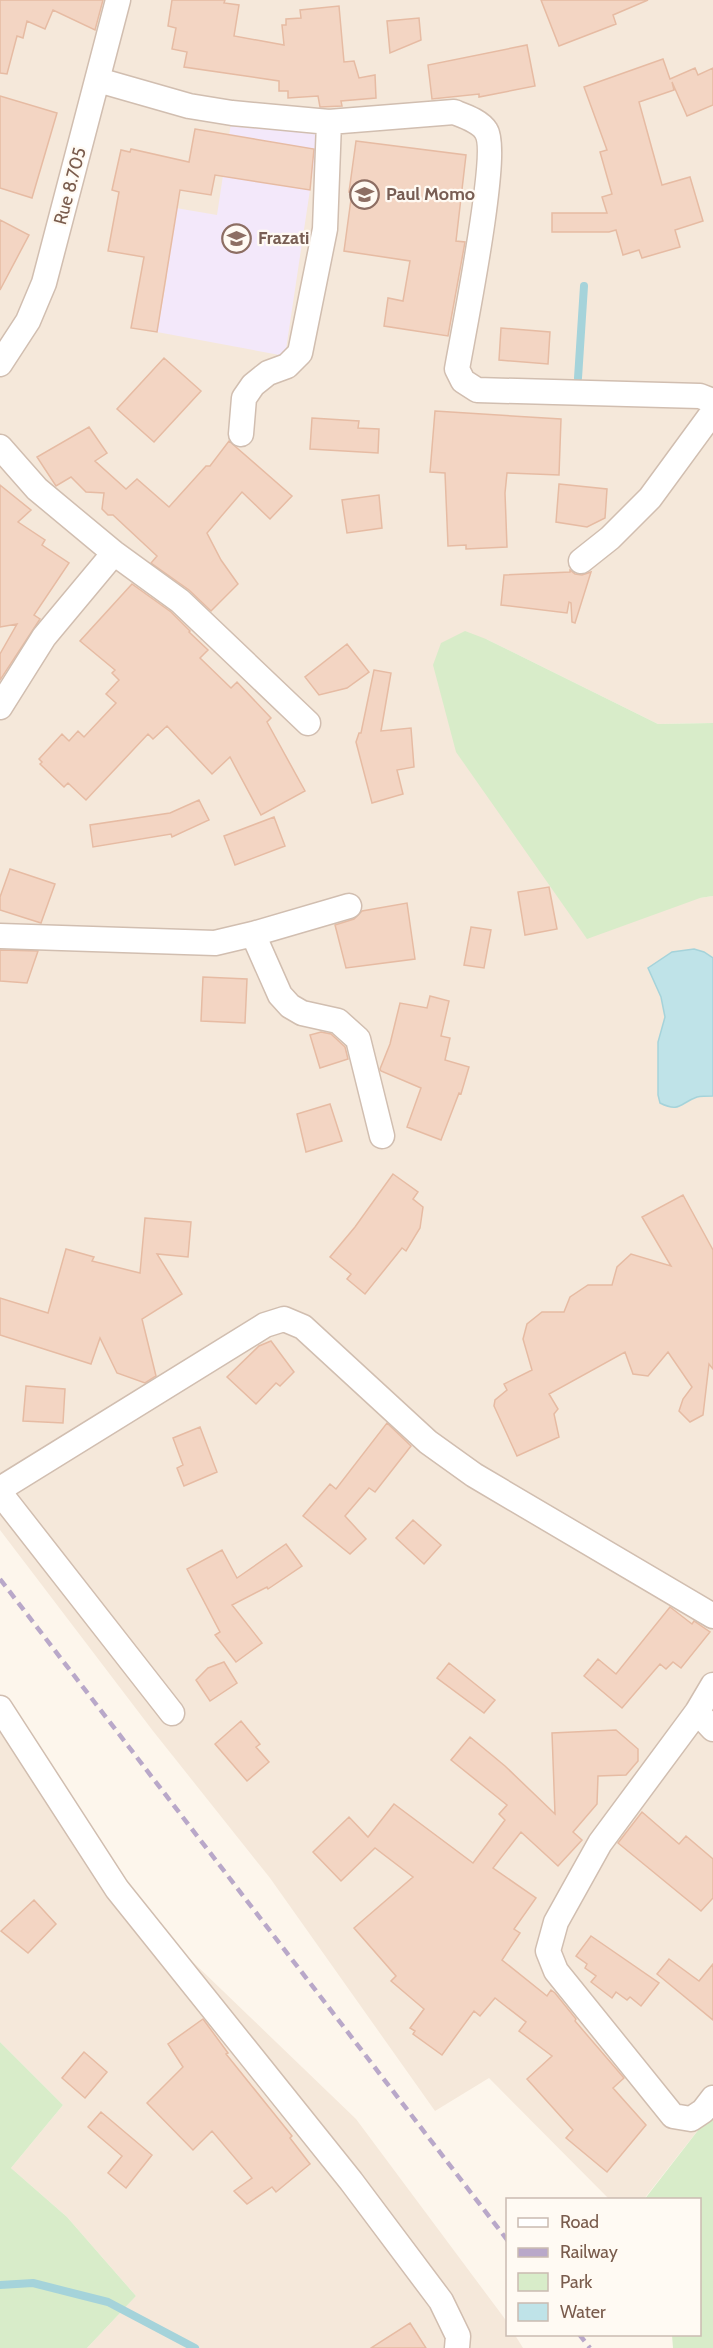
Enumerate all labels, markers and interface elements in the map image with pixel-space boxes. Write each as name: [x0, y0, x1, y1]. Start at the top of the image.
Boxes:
street label: Rue 8.705: [49, 145, 91, 227]
school or university icon: Paul Momo: [349, 178, 381, 210]
place label: Paul Momo: [386, 183, 475, 205]
school or university icon: Frazati: [221, 222, 253, 254]
place label: Frazati: [258, 227, 309, 249]
legend: [506, 2198, 701, 2336]
text: Road: [560, 2211, 599, 2233]
text: Railway: [560, 2241, 618, 2263]
text: Park: [560, 2271, 593, 2293]
text: Water: [560, 2301, 606, 2323]

